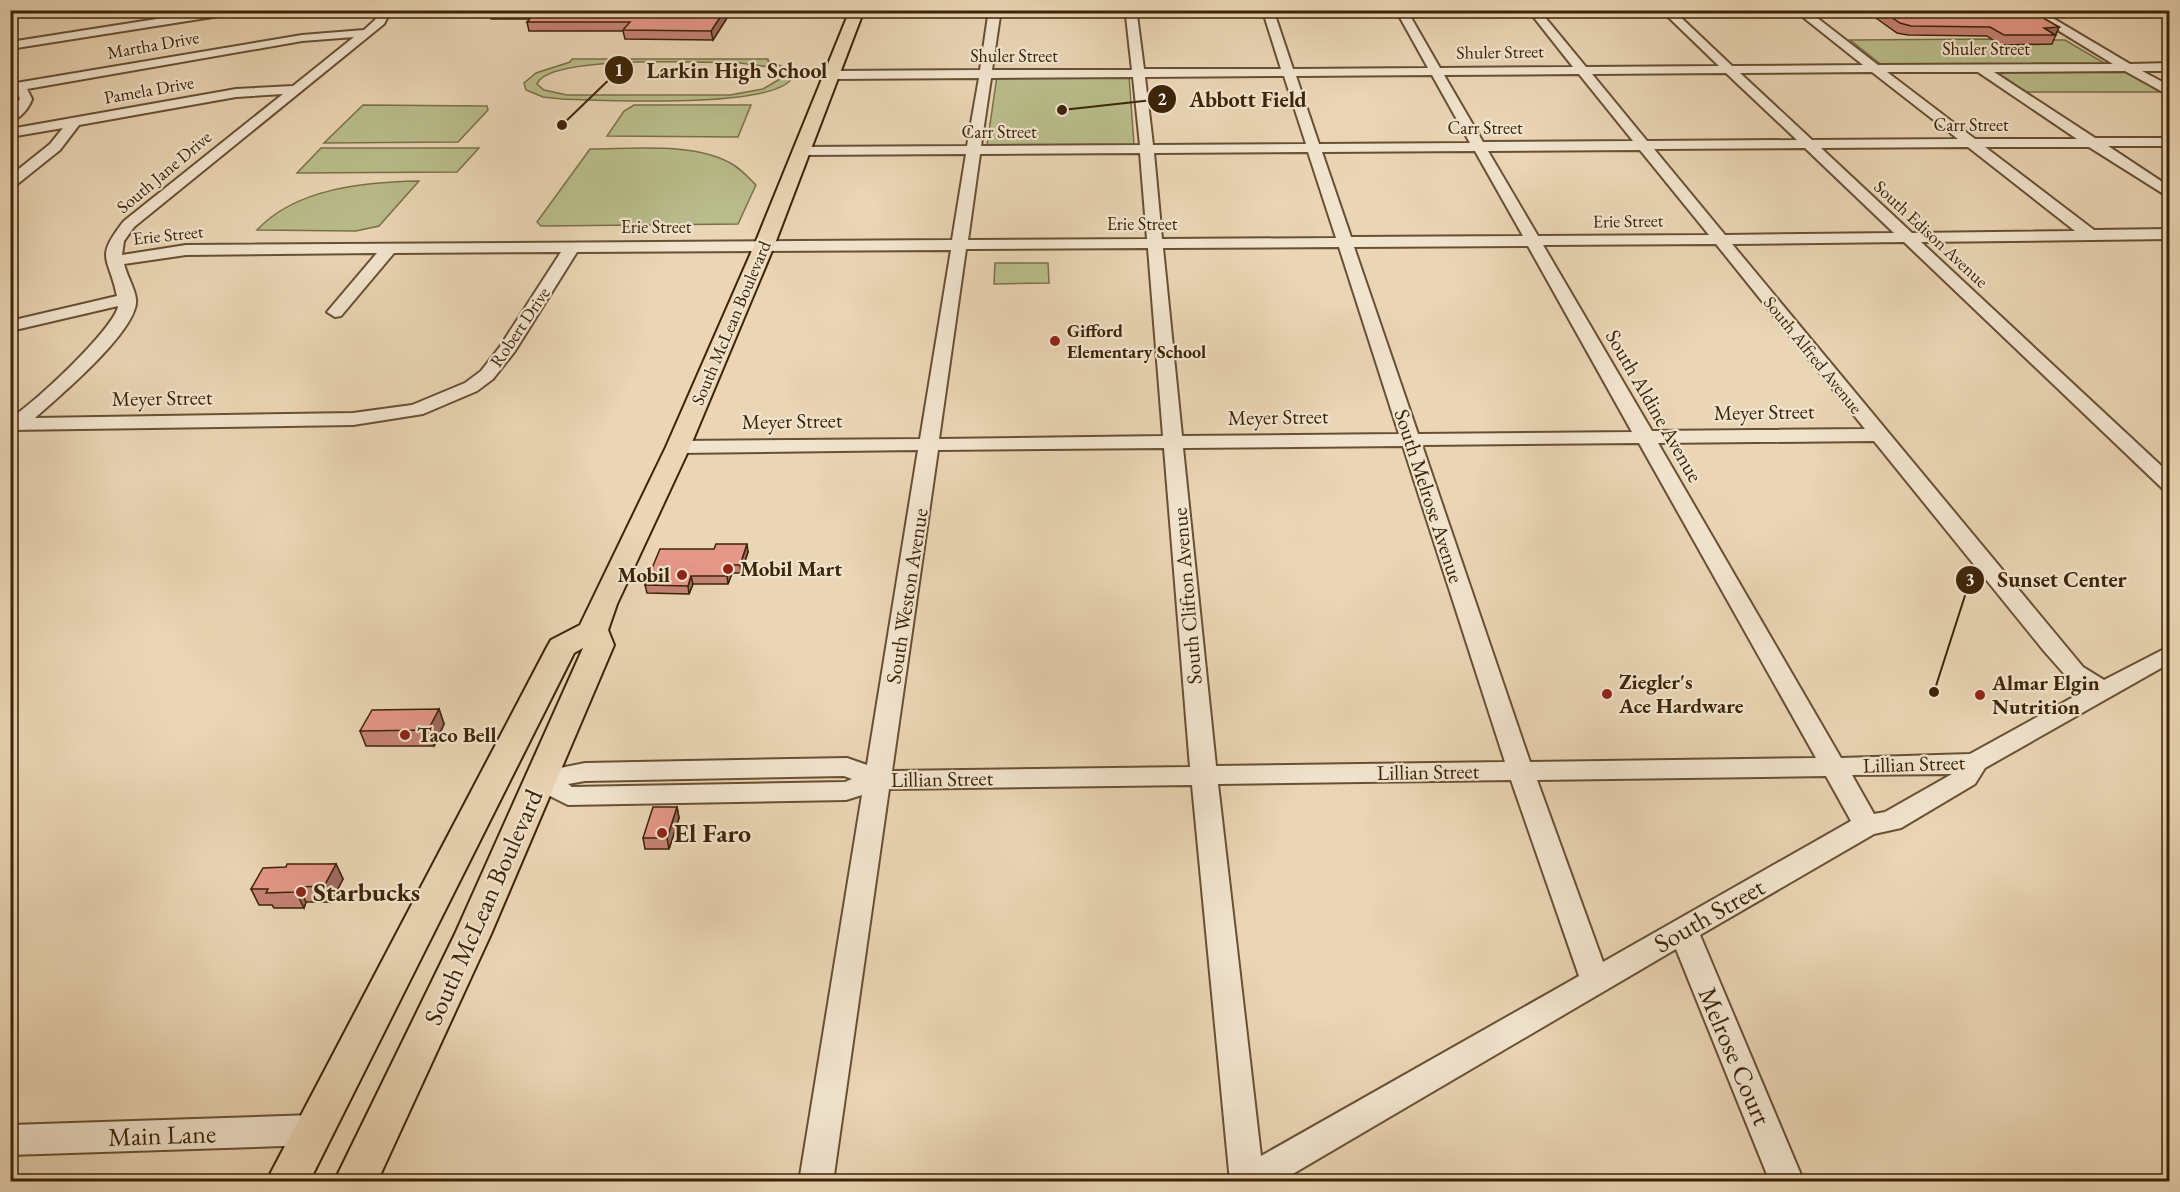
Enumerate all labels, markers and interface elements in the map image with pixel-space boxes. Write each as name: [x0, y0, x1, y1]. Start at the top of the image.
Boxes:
street label: Martha Drive: [105, 25, 201, 64]
street label: Shuler Street: [1942, 37, 2030, 60]
street label: Shuler Street: [1456, 39, 1544, 64]
street label: Shuler Street: [970, 44, 1058, 67]
callout: Larkin High School: [604, 50, 839, 90]
text: Larkin High School: [647, 56, 827, 85]
text: 1: [614, 58, 624, 81]
street label: Pamela Drive: [102, 70, 196, 109]
callout: Abbott Field: [1147, 79, 1318, 119]
text: Abbott Field: [1188, 85, 1307, 114]
text: 2: [1157, 87, 1167, 110]
street label: Carr Street: [1933, 113, 2009, 136]
street label: Carr Street: [1447, 116, 1523, 139]
street label: Carr Street: [961, 120, 1037, 143]
street label: South Jane Drive: [111, 125, 216, 218]
street label: South Edison Avenue: [1869, 175, 1993, 293]
street label: Erie Street: [1592, 208, 1664, 233]
street label: Erie Street: [1107, 212, 1178, 235]
street label: Erie Street: [621, 215, 692, 238]
street label: Erie Street: [132, 219, 205, 250]
street label: South McLean Boulevard: [685, 236, 776, 409]
street label: Robert Drive: [484, 282, 555, 371]
street label: South Alfred Avenue: [1759, 291, 1868, 418]
place label: Gifford Elementary School: [1067, 319, 1206, 363]
street label: South Aldine Avenue: [1600, 325, 1709, 487]
marker: Gifford Elementary School: [1048, 334, 1062, 348]
street label: Meyer Street: [111, 383, 213, 412]
street label: Meyer Street: [1713, 397, 1815, 426]
street label: Meyer Street: [1227, 402, 1329, 431]
street label: South Melrose Avenue: [1389, 405, 1470, 586]
street label: Meyer Street: [741, 406, 843, 435]
street label: South Weston Avenue: [879, 506, 934, 686]
street label: South Clifton Avenue: [1165, 507, 1208, 685]
place label: Mobil Mart: [740, 555, 842, 582]
callout: Sunset Center: [1955, 560, 2138, 600]
place label: Mobil: [618, 561, 670, 588]
marker: Mobil Mart: [721, 562, 735, 576]
text: Sunset Center: [1997, 565, 2128, 594]
marker: Mobil: [675, 568, 689, 582]
text: 3: [1965, 568, 1975, 591]
place label: Ziegler's Ace Hardware: [1618, 668, 1744, 719]
place label: Almar Elgin Nutrition: [1991, 669, 2100, 720]
marker: Ziegler's Ace Hardware: [1600, 687, 1614, 701]
marker: Almar Elgin Nutrition: [1973, 688, 1987, 702]
place label: Taco Bell: [417, 721, 497, 748]
marker: Taco Bell: [398, 728, 412, 742]
street label: Lillian Street: [1862, 748, 1966, 779]
street label: Lillian Street: [1377, 757, 1480, 786]
street label: Lillian Street: [891, 764, 994, 793]
street label: South McLean Boulevard: [416, 783, 551, 1030]
place label: El Faro: [674, 816, 751, 850]
marker: El Faro: [655, 826, 669, 840]
street label: South Street: [1647, 870, 1771, 960]
place label: Starbucks: [313, 875, 420, 909]
marker: Starbucks: [294, 885, 308, 899]
street label: Melrose Court: [1691, 982, 1779, 1130]
street label: Main Lane: [107, 1116, 217, 1154]

